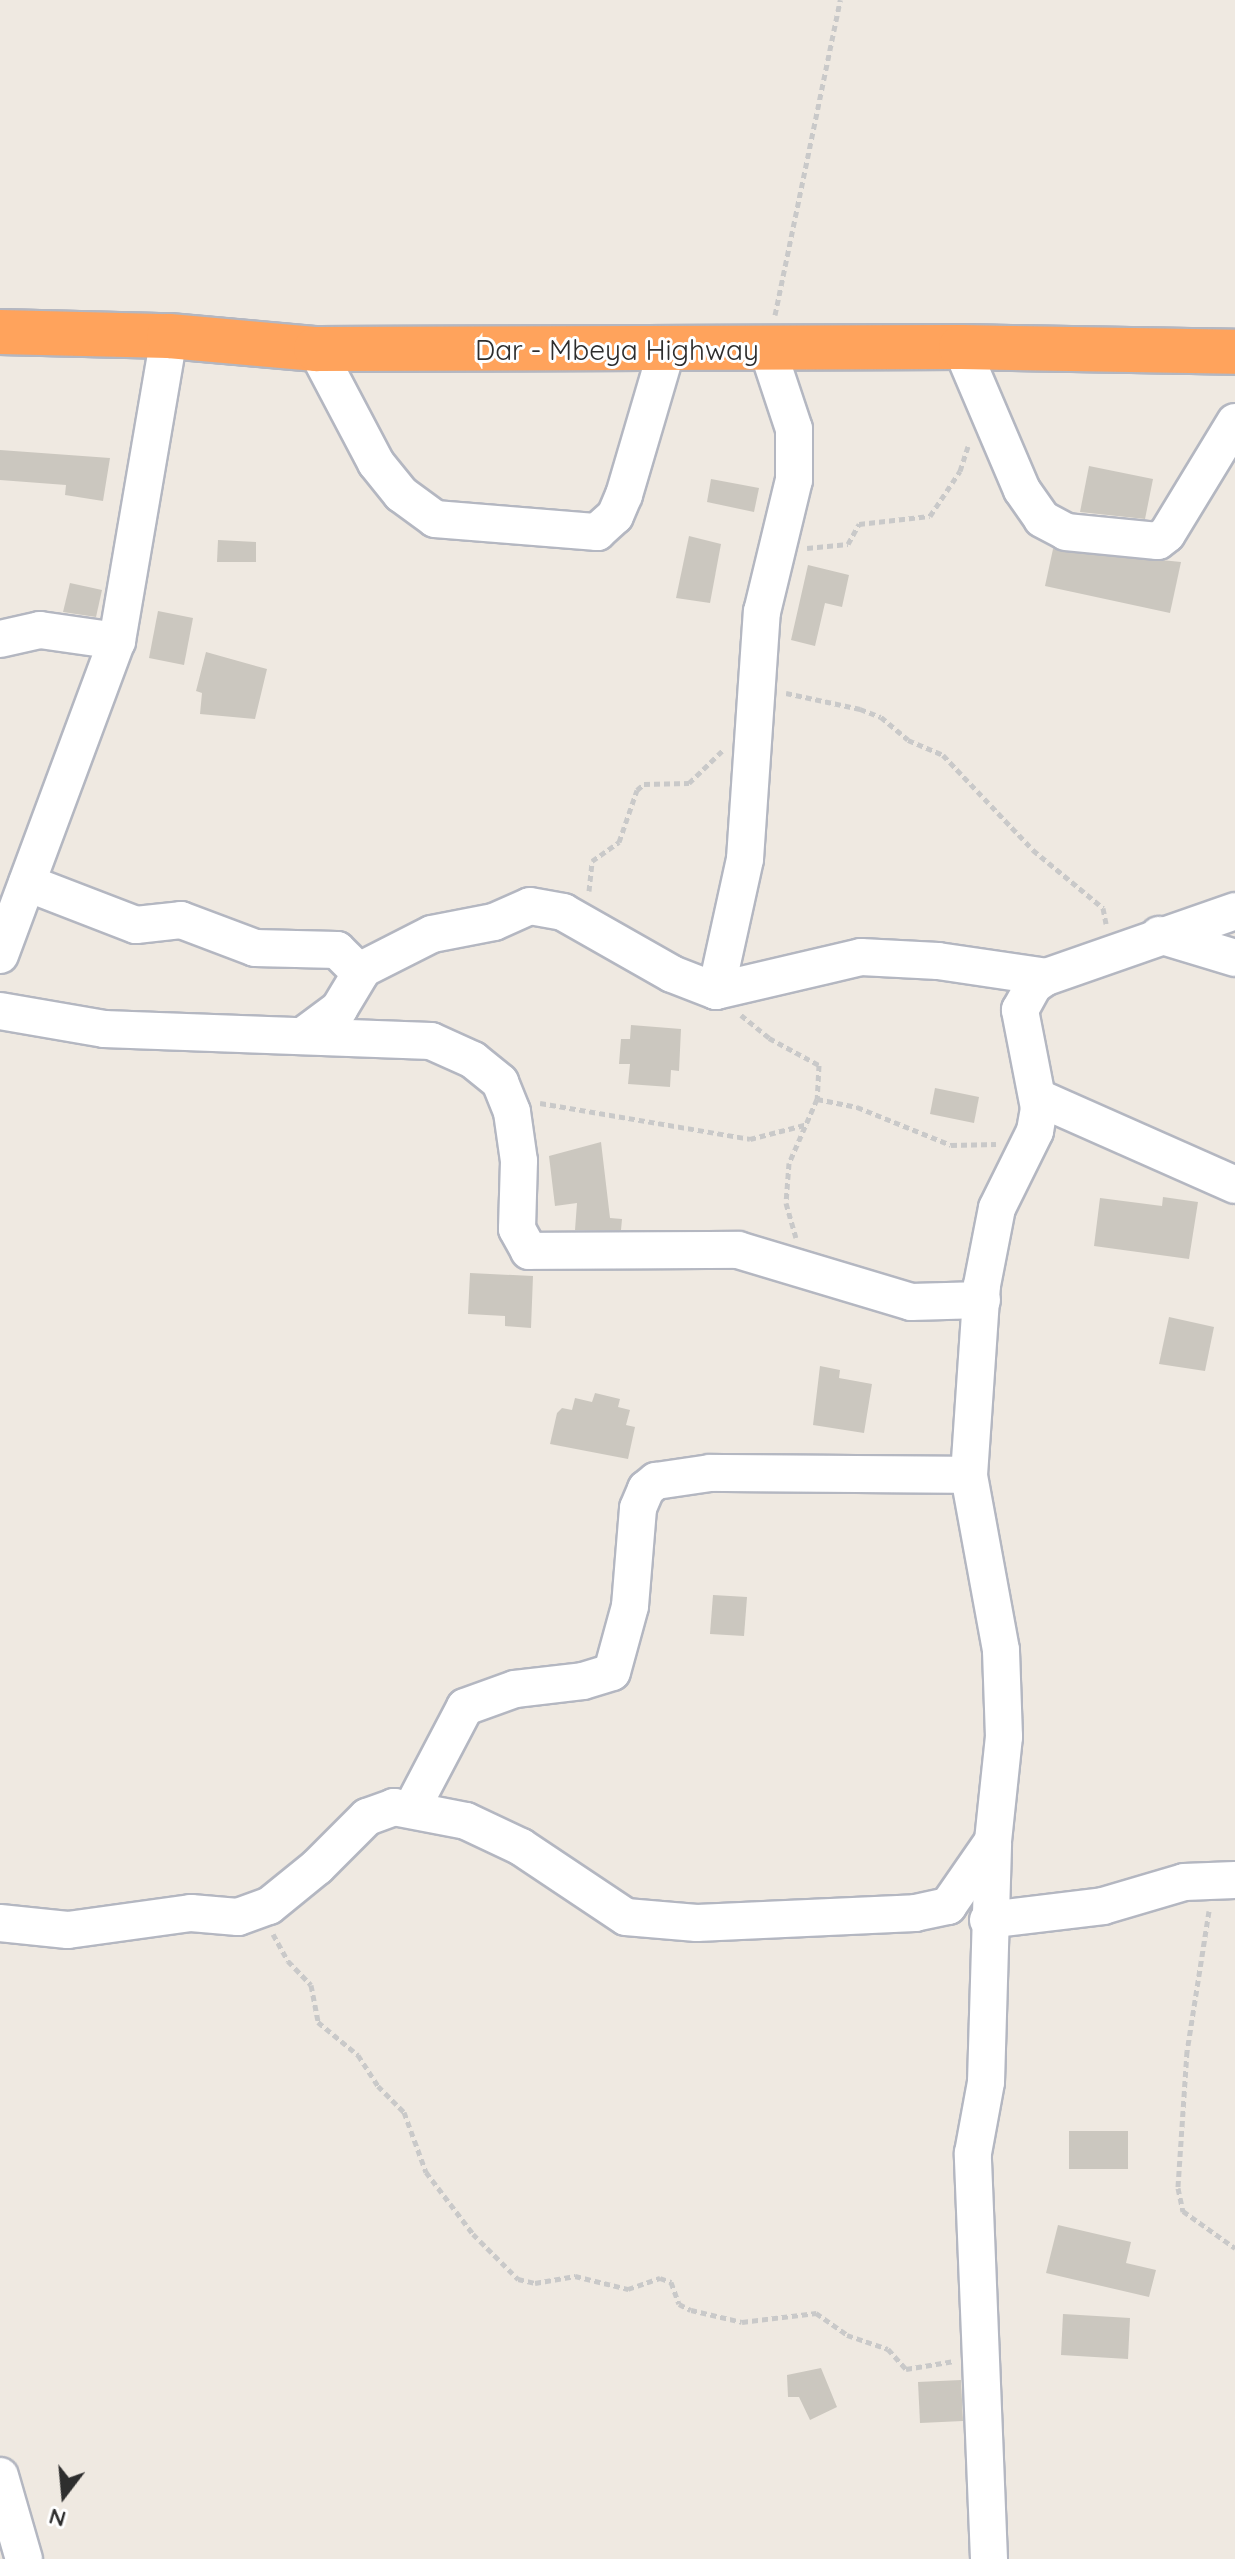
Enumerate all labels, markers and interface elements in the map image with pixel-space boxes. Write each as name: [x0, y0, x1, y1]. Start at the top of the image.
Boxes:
street label: Dar - Mbeya Highway: [475, 333, 759, 367]
north arrow: [24, 2455, 104, 2535]
text: N: [46, 2502, 69, 2534]

